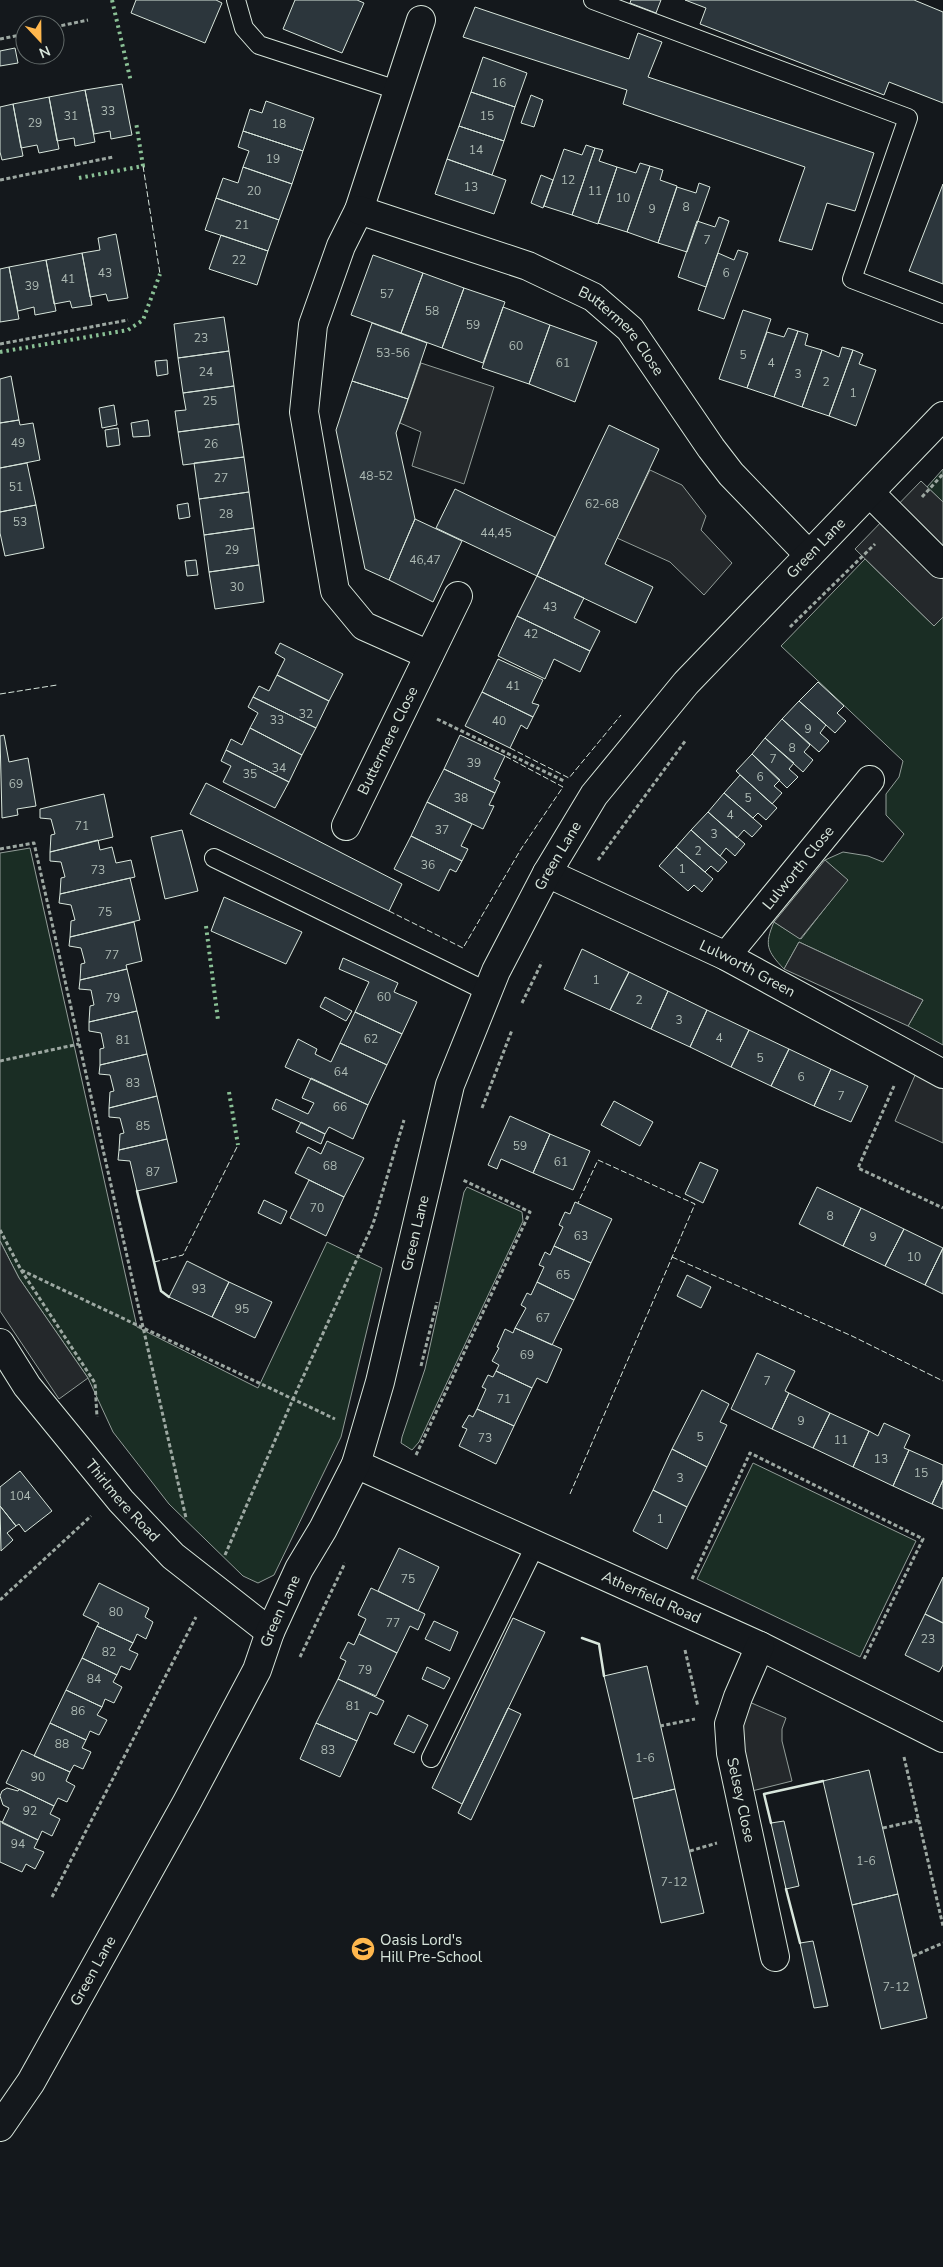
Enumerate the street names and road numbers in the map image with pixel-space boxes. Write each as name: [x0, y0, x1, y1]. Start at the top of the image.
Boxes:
street label: Buttermere Close: [575, 281, 669, 379]
street label: Green Lane: [782, 513, 850, 583]
street label: Buttermere Close: [353, 683, 422, 798]
street label: Green Lane: [530, 817, 586, 894]
street label: Lulworth Close: [758, 822, 839, 914]
street label: Lulworth Green: [696, 935, 799, 1002]
street label: Green Lane: [396, 1193, 434, 1273]
street label: Thirlmere Road: [81, 1455, 164, 1546]
street label: Atherfield Road: [599, 1566, 704, 1628]
street label: Green Lane: [256, 1572, 305, 1650]
street label: Selsey Close: [722, 1756, 760, 1844]
street label: Green Lane: [65, 1932, 121, 2009]

